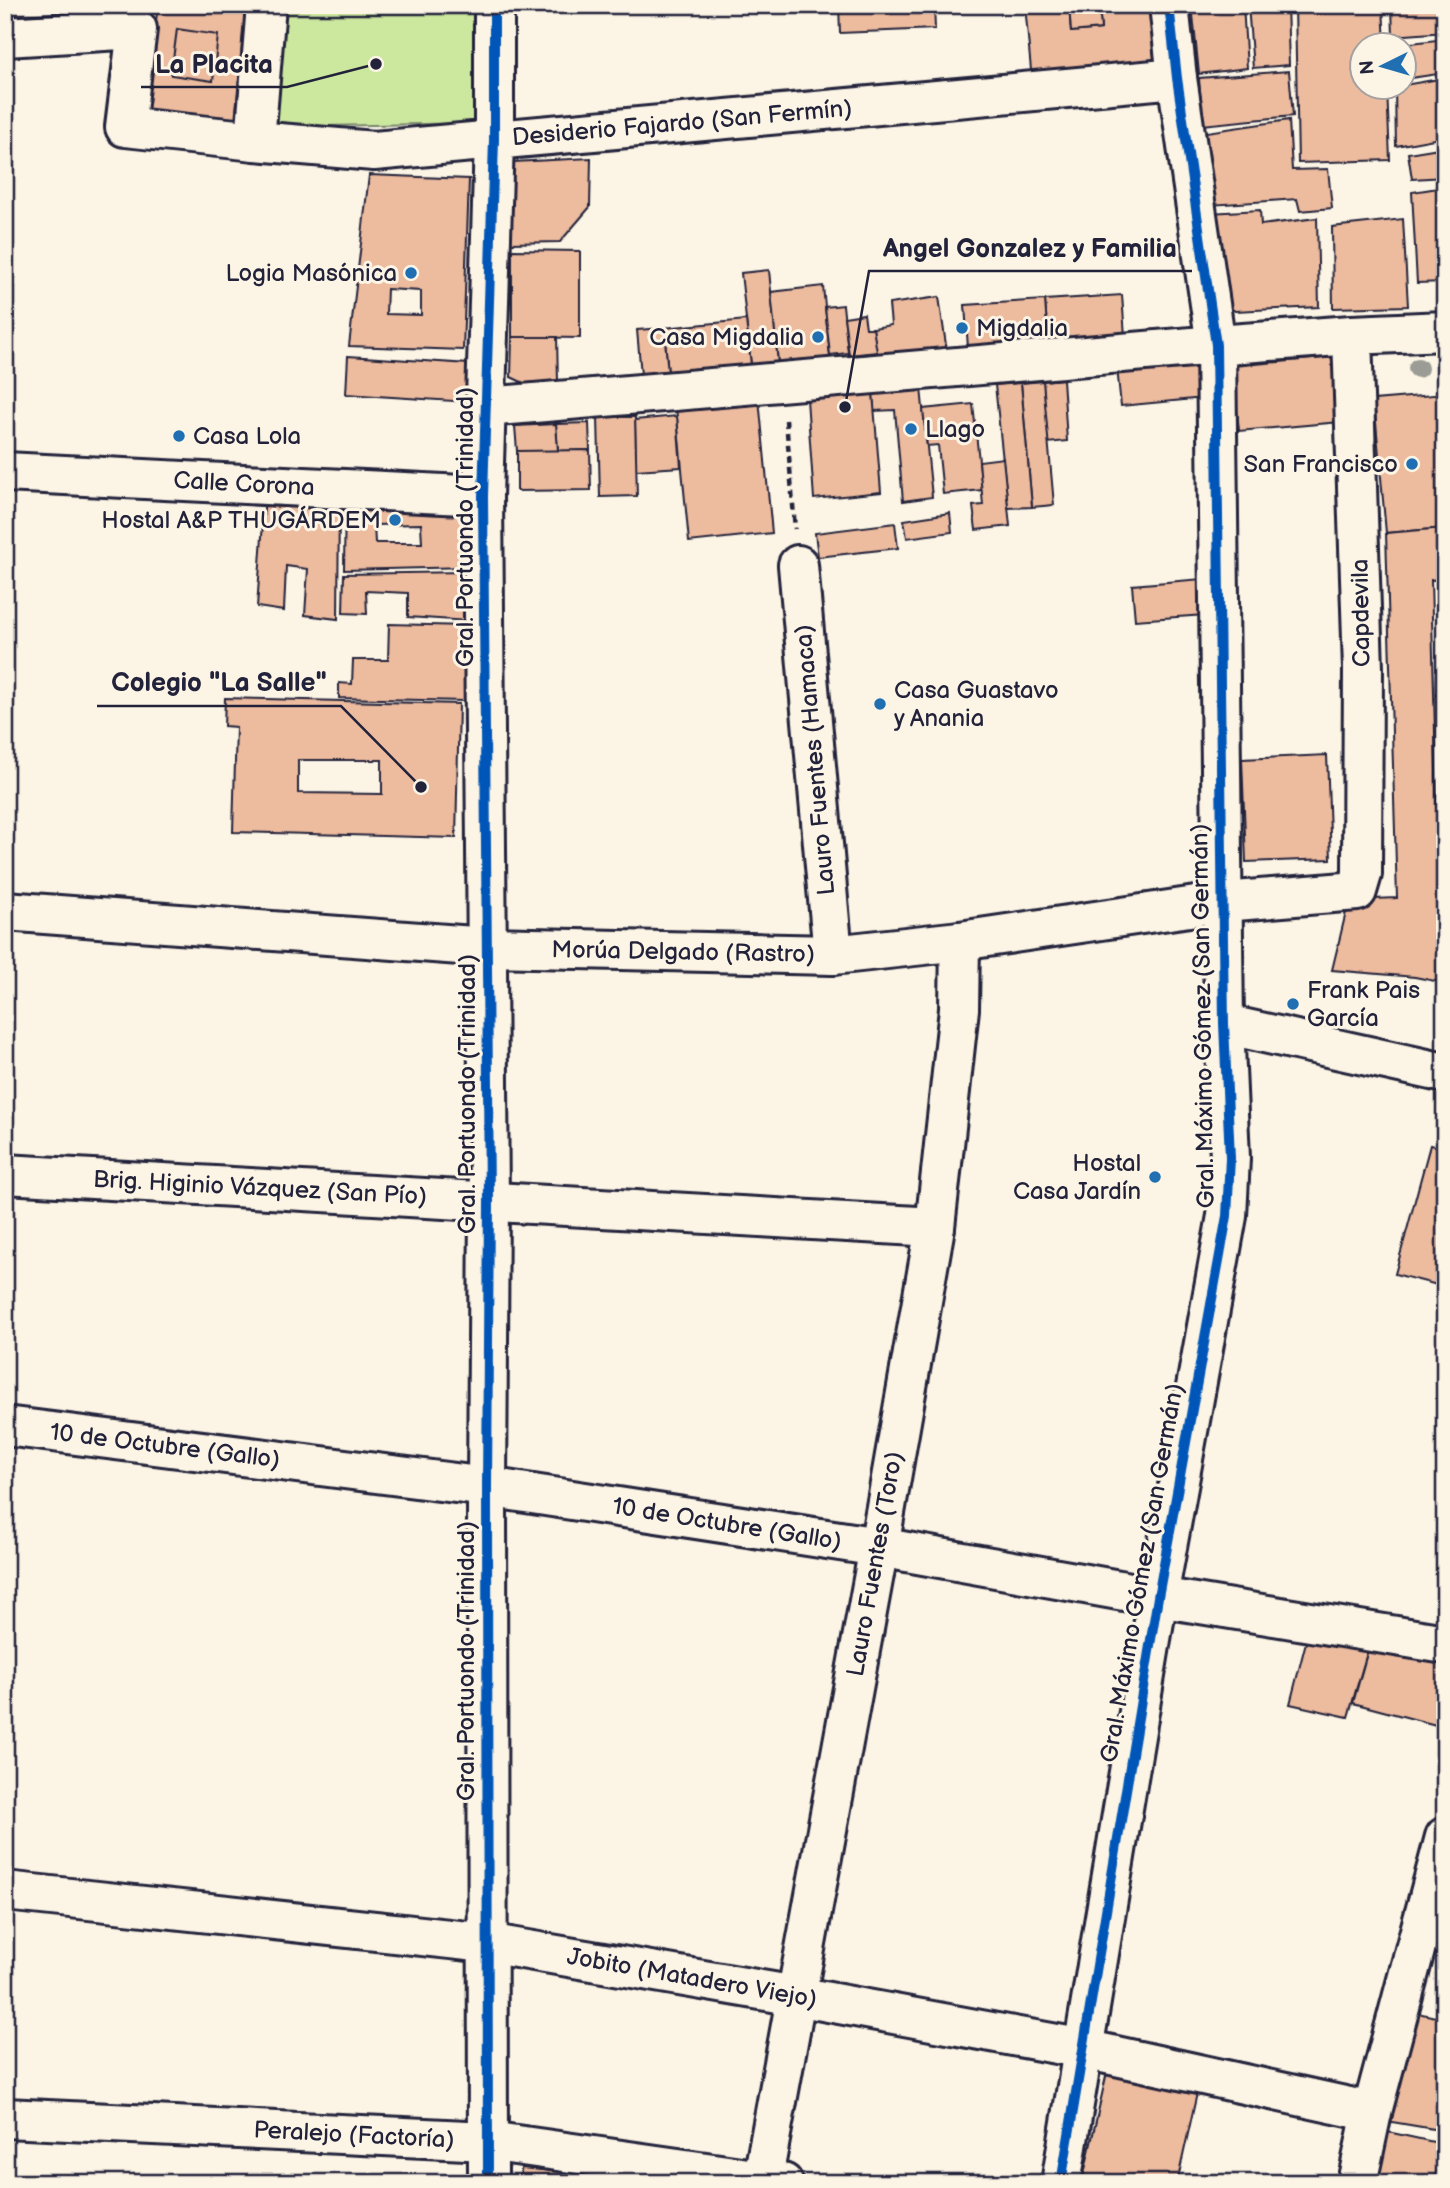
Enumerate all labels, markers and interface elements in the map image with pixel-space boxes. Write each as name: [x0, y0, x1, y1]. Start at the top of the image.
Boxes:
north arrow: [1348, 32, 1418, 102]
callout: La Placita: [141, 40, 287, 87]
text: La Placita: [155, 50, 273, 81]
text: N: [1355, 59, 1380, 75]
street label: Desiderio Fajardo (San Fermín): [511, 94, 853, 152]
callout: Angel Gonzalez y Familia: [869, 224, 1192, 271]
text: Angel Gonzalez y Familia: [882, 234, 1177, 265]
place label: Logia Masónica: [225, 259, 397, 288]
marker: Logia Masónica: [403, 265, 419, 281]
place label: Migdalia: [976, 314, 1068, 343]
marker: Migdalia: [954, 320, 970, 336]
place label: Casa Migdalia: [649, 323, 804, 352]
marker: Casa Migdalia: [810, 329, 826, 345]
street label: Gral. Portuondo (Trinidad): [451, 387, 480, 667]
place label: Llago: [925, 415, 985, 444]
marker: Llago: [903, 421, 919, 437]
place label: Casa Lola: [193, 422, 301, 451]
marker: Casa Lola: [171, 428, 187, 444]
place label: San Francisco: [1244, 450, 1398, 479]
marker: San Francisco: [1404, 456, 1420, 472]
street label: Calle Corona: [173, 466, 315, 502]
place label: Hostal A&P THUGÁRDEM: [101, 505, 381, 535]
marker: Hostal A&P THUGÁRDEM: [387, 512, 403, 528]
street label: Capdevila: [1346, 559, 1376, 667]
street label: Lauro Fuentes (Hamaca): [789, 624, 841, 896]
callout: Colegio "La Salle": [97, 659, 341, 706]
text: Colegio "La Salle": [111, 668, 327, 699]
place label: Casa Guastavo y Anania: [893, 676, 1059, 733]
marker: Casa Guastavo y Anania: [872, 696, 888, 712]
street label: Gral. Máximo Gómez (San Germán): [1185, 823, 1221, 1209]
street label: Morúa Delgado (Rastro): [551, 935, 815, 969]
street label: Gral. Portuondo (Trinidad): [453, 954, 482, 1234]
place label: Frank Pais García: [1307, 976, 1420, 1033]
marker: Frank Pais García: [1285, 996, 1301, 1012]
place label: Hostal Casa Jardín: [1013, 1149, 1141, 1206]
street label: Brig. Higinio Vázquez (San Pío): [92, 1165, 428, 1211]
marker: Hostal Casa Jardín: [1147, 1169, 1163, 1185]
street label: Gral. Máximo Gómez (San Germán): [1094, 1381, 1190, 1765]
street label: 10 de Octubre (Gallo): [48, 1418, 282, 1474]
street label: Lauro Fuentes (Toro): [841, 1449, 909, 1679]
street label: 10 de Octubre (Gallo): [610, 1492, 844, 1556]
street label: Gral. Portuondo (Trinidad): [452, 1521, 481, 1801]
street label: Jobito (Matadero Viejo): [565, 1942, 819, 2014]
street label: Peralejo (Factoría): [253, 2115, 455, 2155]

